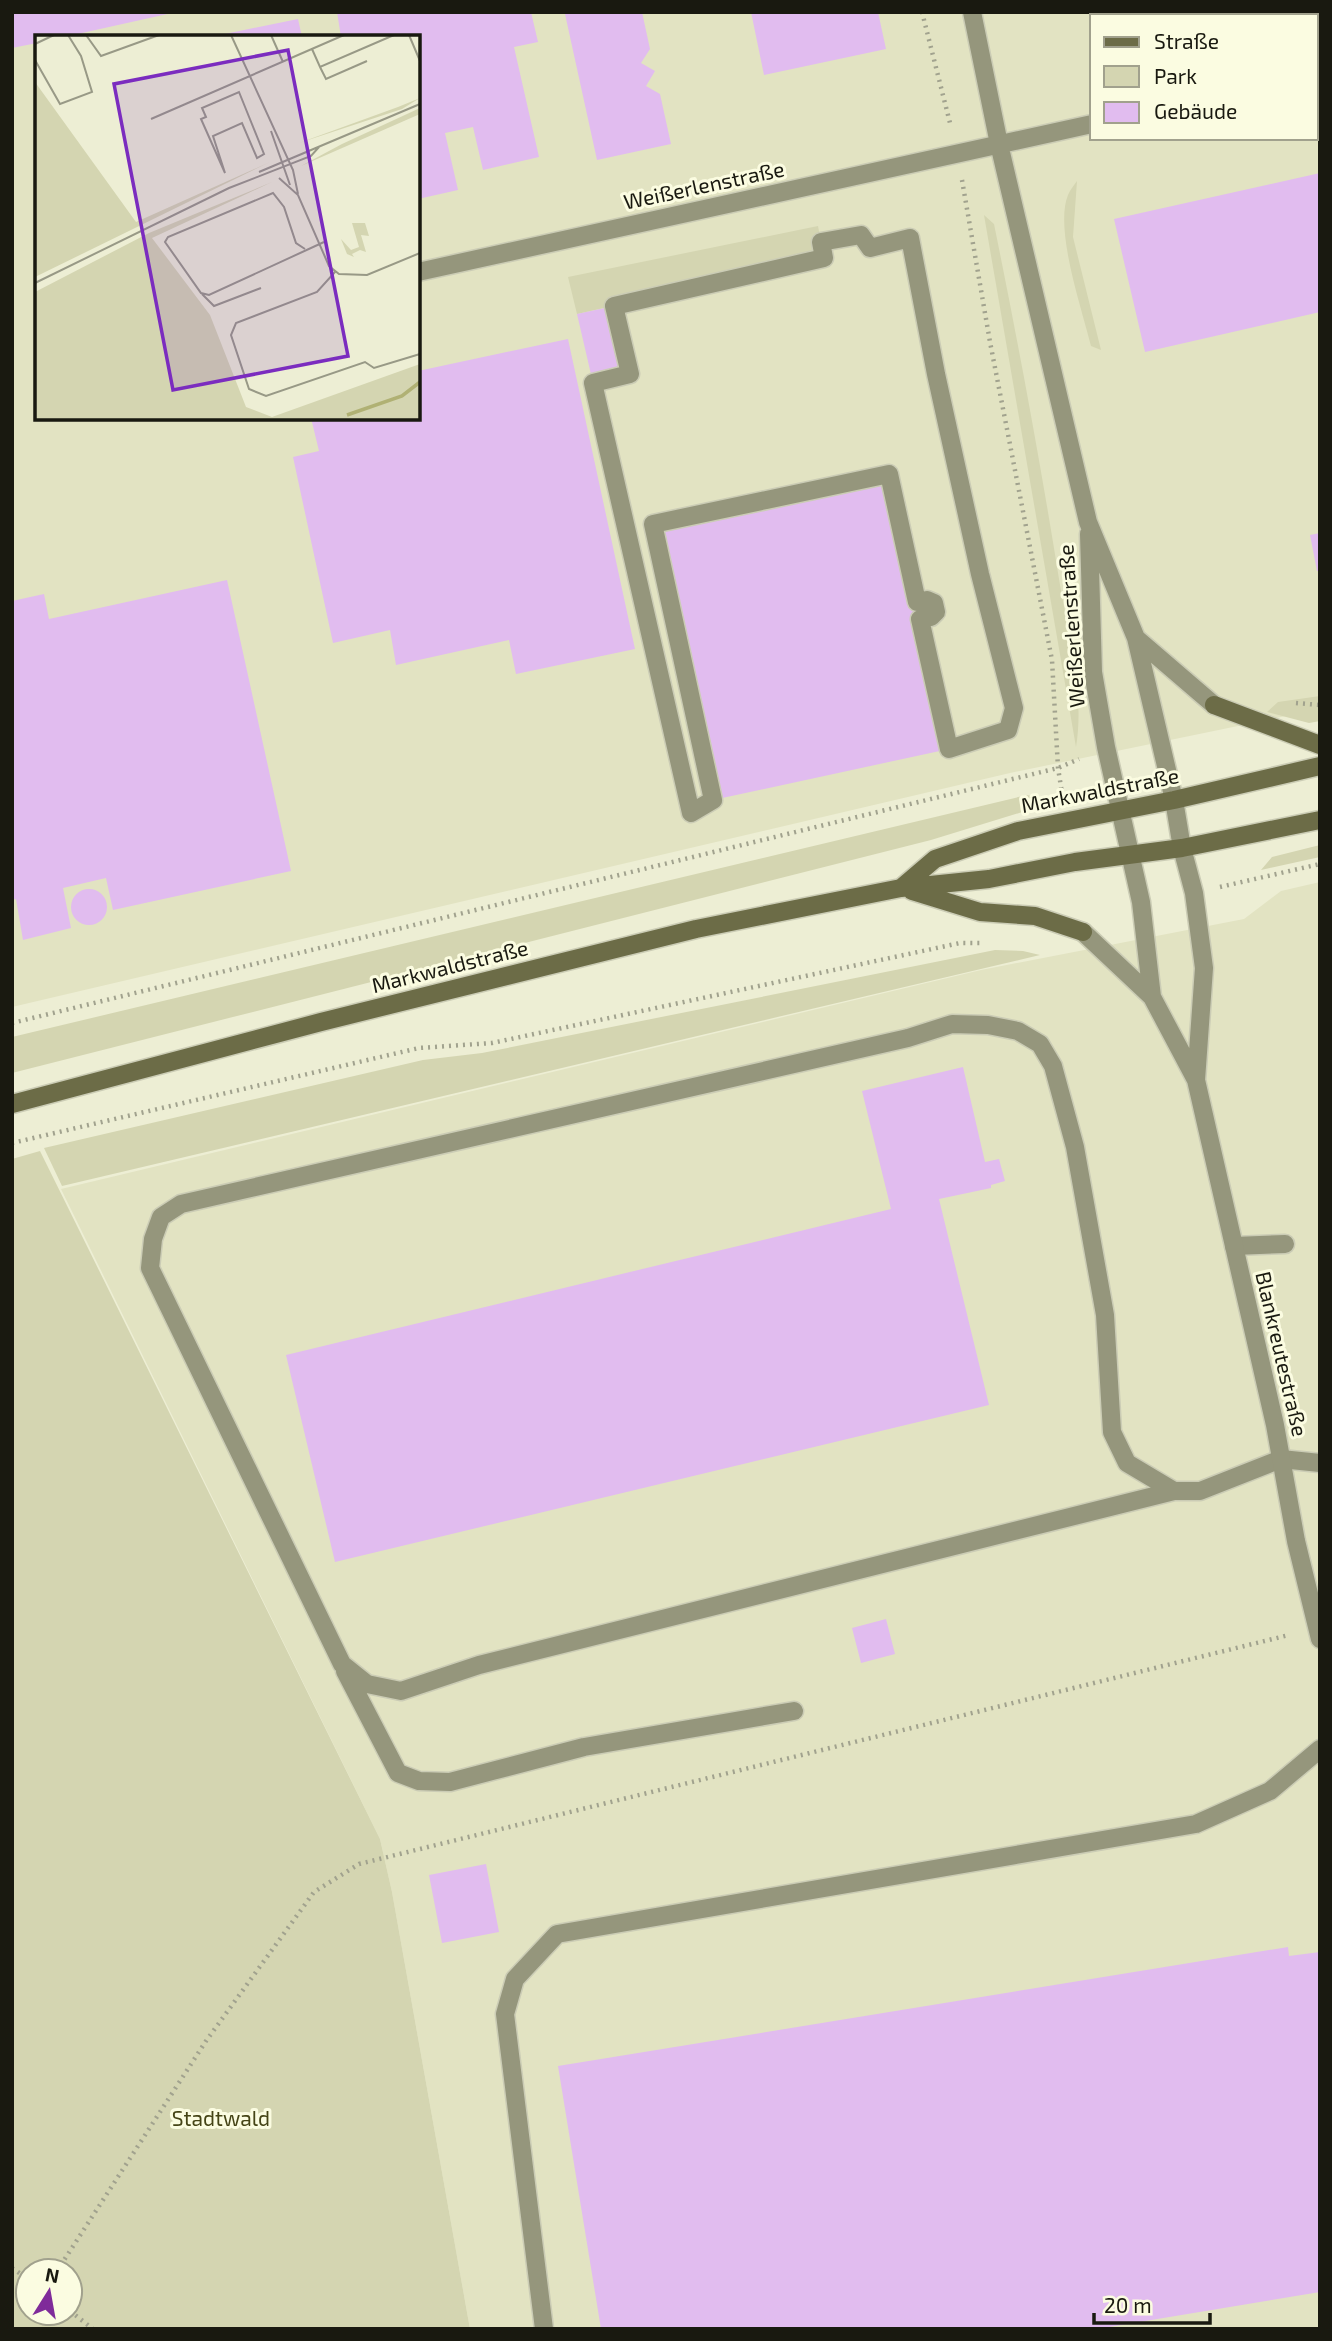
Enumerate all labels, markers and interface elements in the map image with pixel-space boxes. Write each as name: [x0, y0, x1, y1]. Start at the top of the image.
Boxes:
legend: [1090, 14, 1318, 140]
text: Straße: [1154, 28, 1219, 53]
inset map: [35, 35, 420, 420]
text: Park: [1154, 63, 1197, 88]
text: Gebäude: [1154, 98, 1237, 123]
street label: Weißerlenstraße: [621, 155, 786, 214]
street label: Weißerlenstraße: [1052, 544, 1089, 709]
street label: Markwaldstraße: [1019, 762, 1181, 817]
street label: Markwaldstraße: [369, 934, 530, 997]
street label: Blankreutestraße: [1251, 1269, 1314, 1439]
park label: Stadtwald: [172, 2105, 270, 2130]
north arrow: [14, 2257, 84, 2327]
text: N: [43, 2262, 61, 2287]
scale bar: [1094, 2282, 1210, 2326]
text: 20 m: [1104, 2292, 1152, 2317]

